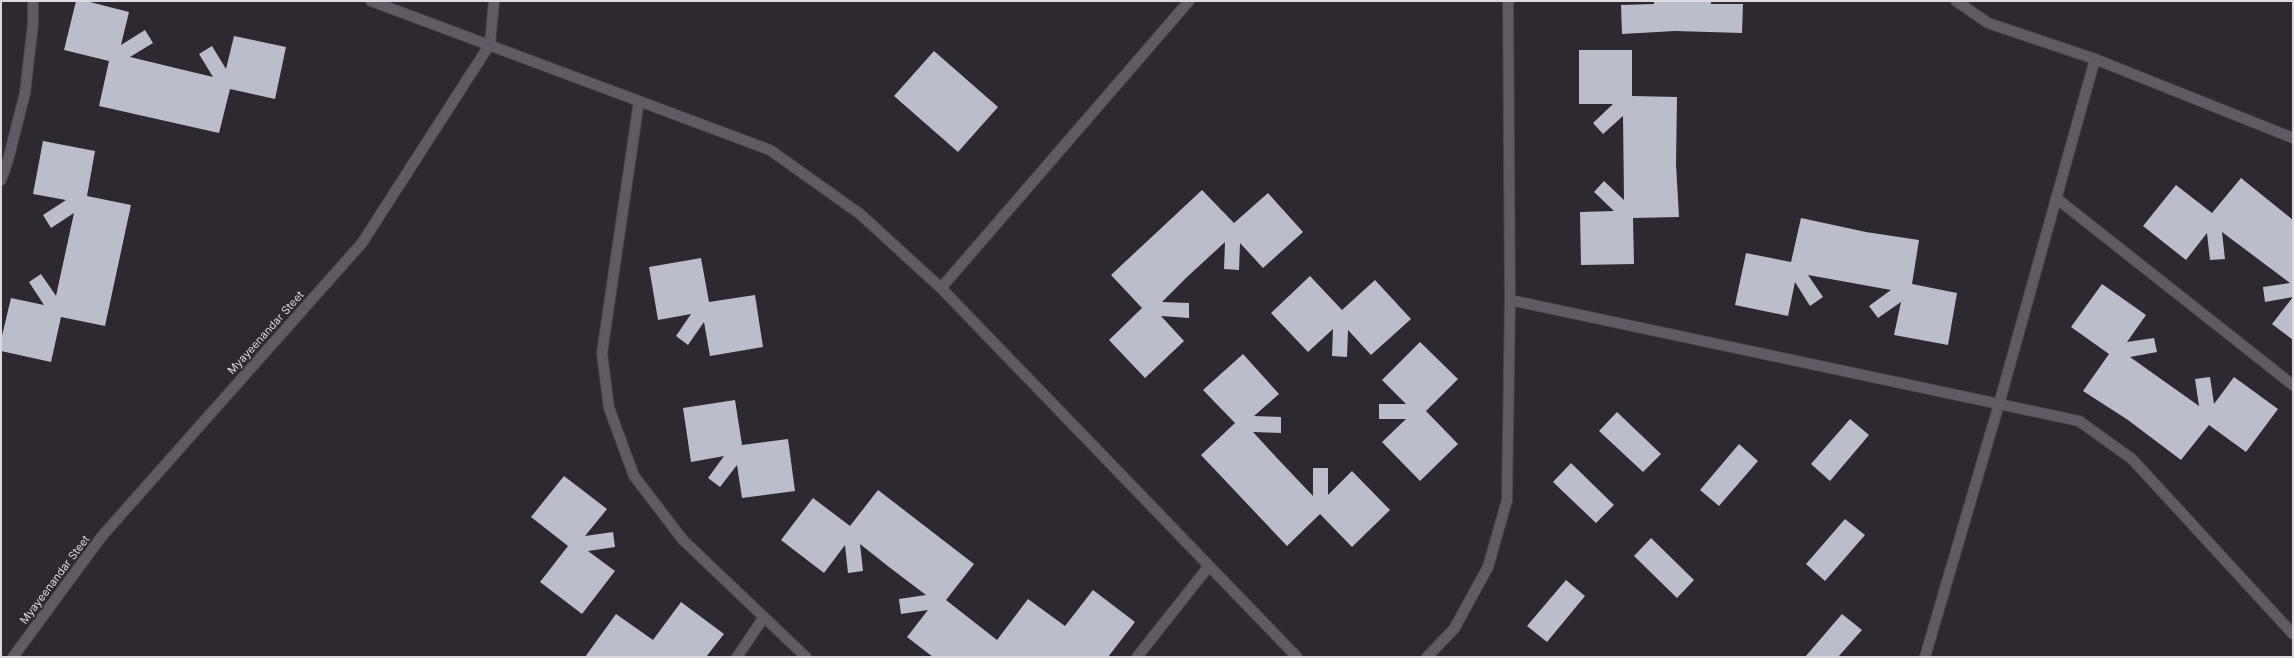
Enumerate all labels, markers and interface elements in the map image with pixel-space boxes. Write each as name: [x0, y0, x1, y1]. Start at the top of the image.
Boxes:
street label: Myayeenandar Steet: [225, 289, 307, 377]
street label: Myayeenandar Steet: [17, 533, 93, 627]

